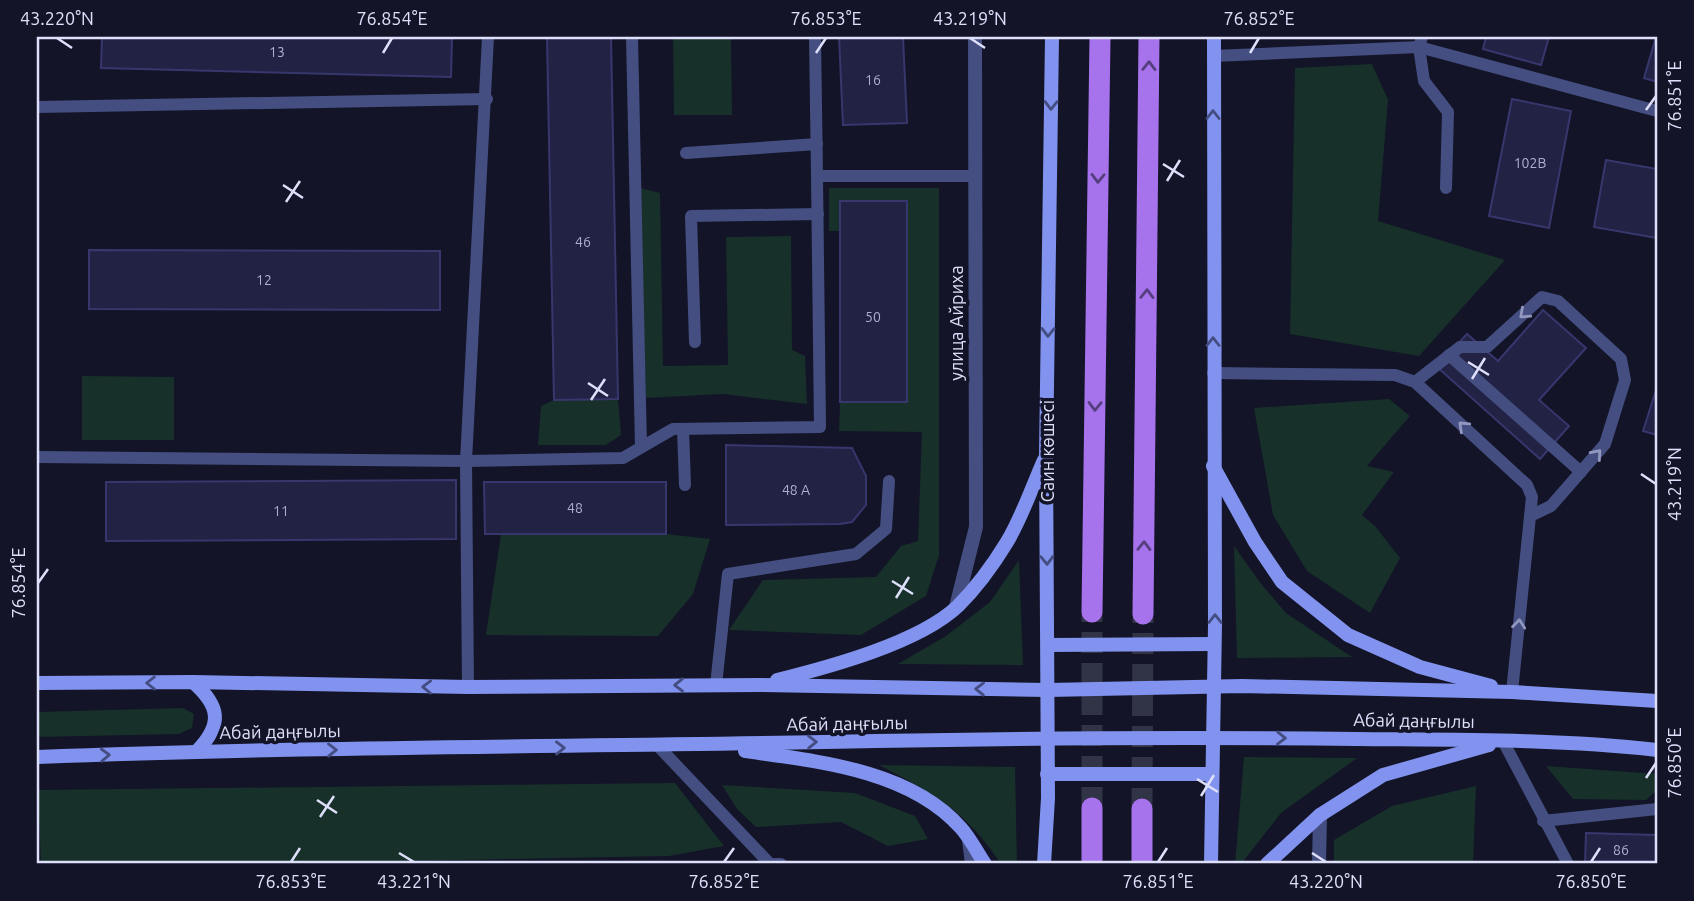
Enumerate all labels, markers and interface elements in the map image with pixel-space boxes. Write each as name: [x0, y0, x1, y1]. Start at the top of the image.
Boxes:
text: 43.220°N: [20, 8, 94, 28]
text: 76.854°E: [356, 8, 428, 28]
text: 76.853°E: [790, 8, 862, 28]
text: 43.219°N: [933, 8, 1007, 28]
text: 76.852°E: [1223, 8, 1295, 28]
house number: 13: [269, 44, 285, 60]
one-way arrow: [1141, 60, 1157, 71]
text: 76.851°E: [1664, 60, 1684, 132]
house number: 16: [865, 72, 881, 88]
one-way arrow: [1043, 100, 1058, 111]
one-way arrow: [1205, 109, 1221, 120]
house number: 102В: [1514, 155, 1546, 171]
one-way arrow: [1090, 174, 1106, 184]
house number: 46: [575, 234, 591, 250]
street label: улица Айриха: [946, 265, 966, 381]
house number: 12: [256, 272, 272, 288]
one-way arrow: [1139, 288, 1154, 299]
one-way arrow: [1519, 306, 1532, 318]
house number: 50: [865, 309, 881, 325]
one-way arrow: [1040, 328, 1056, 338]
one-way arrow: [1205, 337, 1221, 347]
street label: Саин көшесі: [1037, 400, 1057, 502]
one-way arrow: [1087, 401, 1103, 412]
one-way arrow: [1458, 422, 1471, 434]
text: 43.219°N: [1664, 447, 1684, 521]
one-way arrow: [1589, 449, 1601, 462]
house number: 48 А: [782, 482, 810, 498]
house number: 48: [567, 500, 583, 516]
house number: 11: [273, 503, 289, 519]
one-way arrow: [1136, 540, 1152, 550]
text: 76.854°E: [8, 547, 28, 619]
one-way arrow: [1039, 555, 1055, 566]
one-way arrow: [1207, 613, 1223, 624]
one-way arrow: [1511, 618, 1526, 629]
one-way arrow: [145, 675, 156, 690]
one-way arrow: [673, 677, 684, 693]
one-way arrow: [421, 679, 432, 694]
one-way arrow: [974, 682, 985, 697]
street label: Абай даңғылы: [1353, 709, 1475, 731]
street label: Абай даңғылы: [786, 712, 908, 734]
street label: Абай даңғылы: [219, 720, 341, 742]
text: 76.850°E: [1664, 727, 1684, 799]
one-way arrow: [1276, 730, 1287, 746]
one-way arrow: [807, 735, 818, 750]
one-way arrow: [555, 740, 566, 756]
one-way arrow: [328, 742, 338, 758]
one-way arrow: [100, 747, 111, 762]
house number: 86: [1613, 842, 1629, 858]
text: 76.853°E: [255, 871, 327, 891]
text: 43.221°N: [377, 871, 451, 891]
text: 76.852°E: [688, 871, 760, 891]
text: 76.851°E: [1122, 871, 1194, 891]
text: 43.220°N: [1289, 871, 1363, 891]
text: 76.850°E: [1555, 871, 1627, 891]

